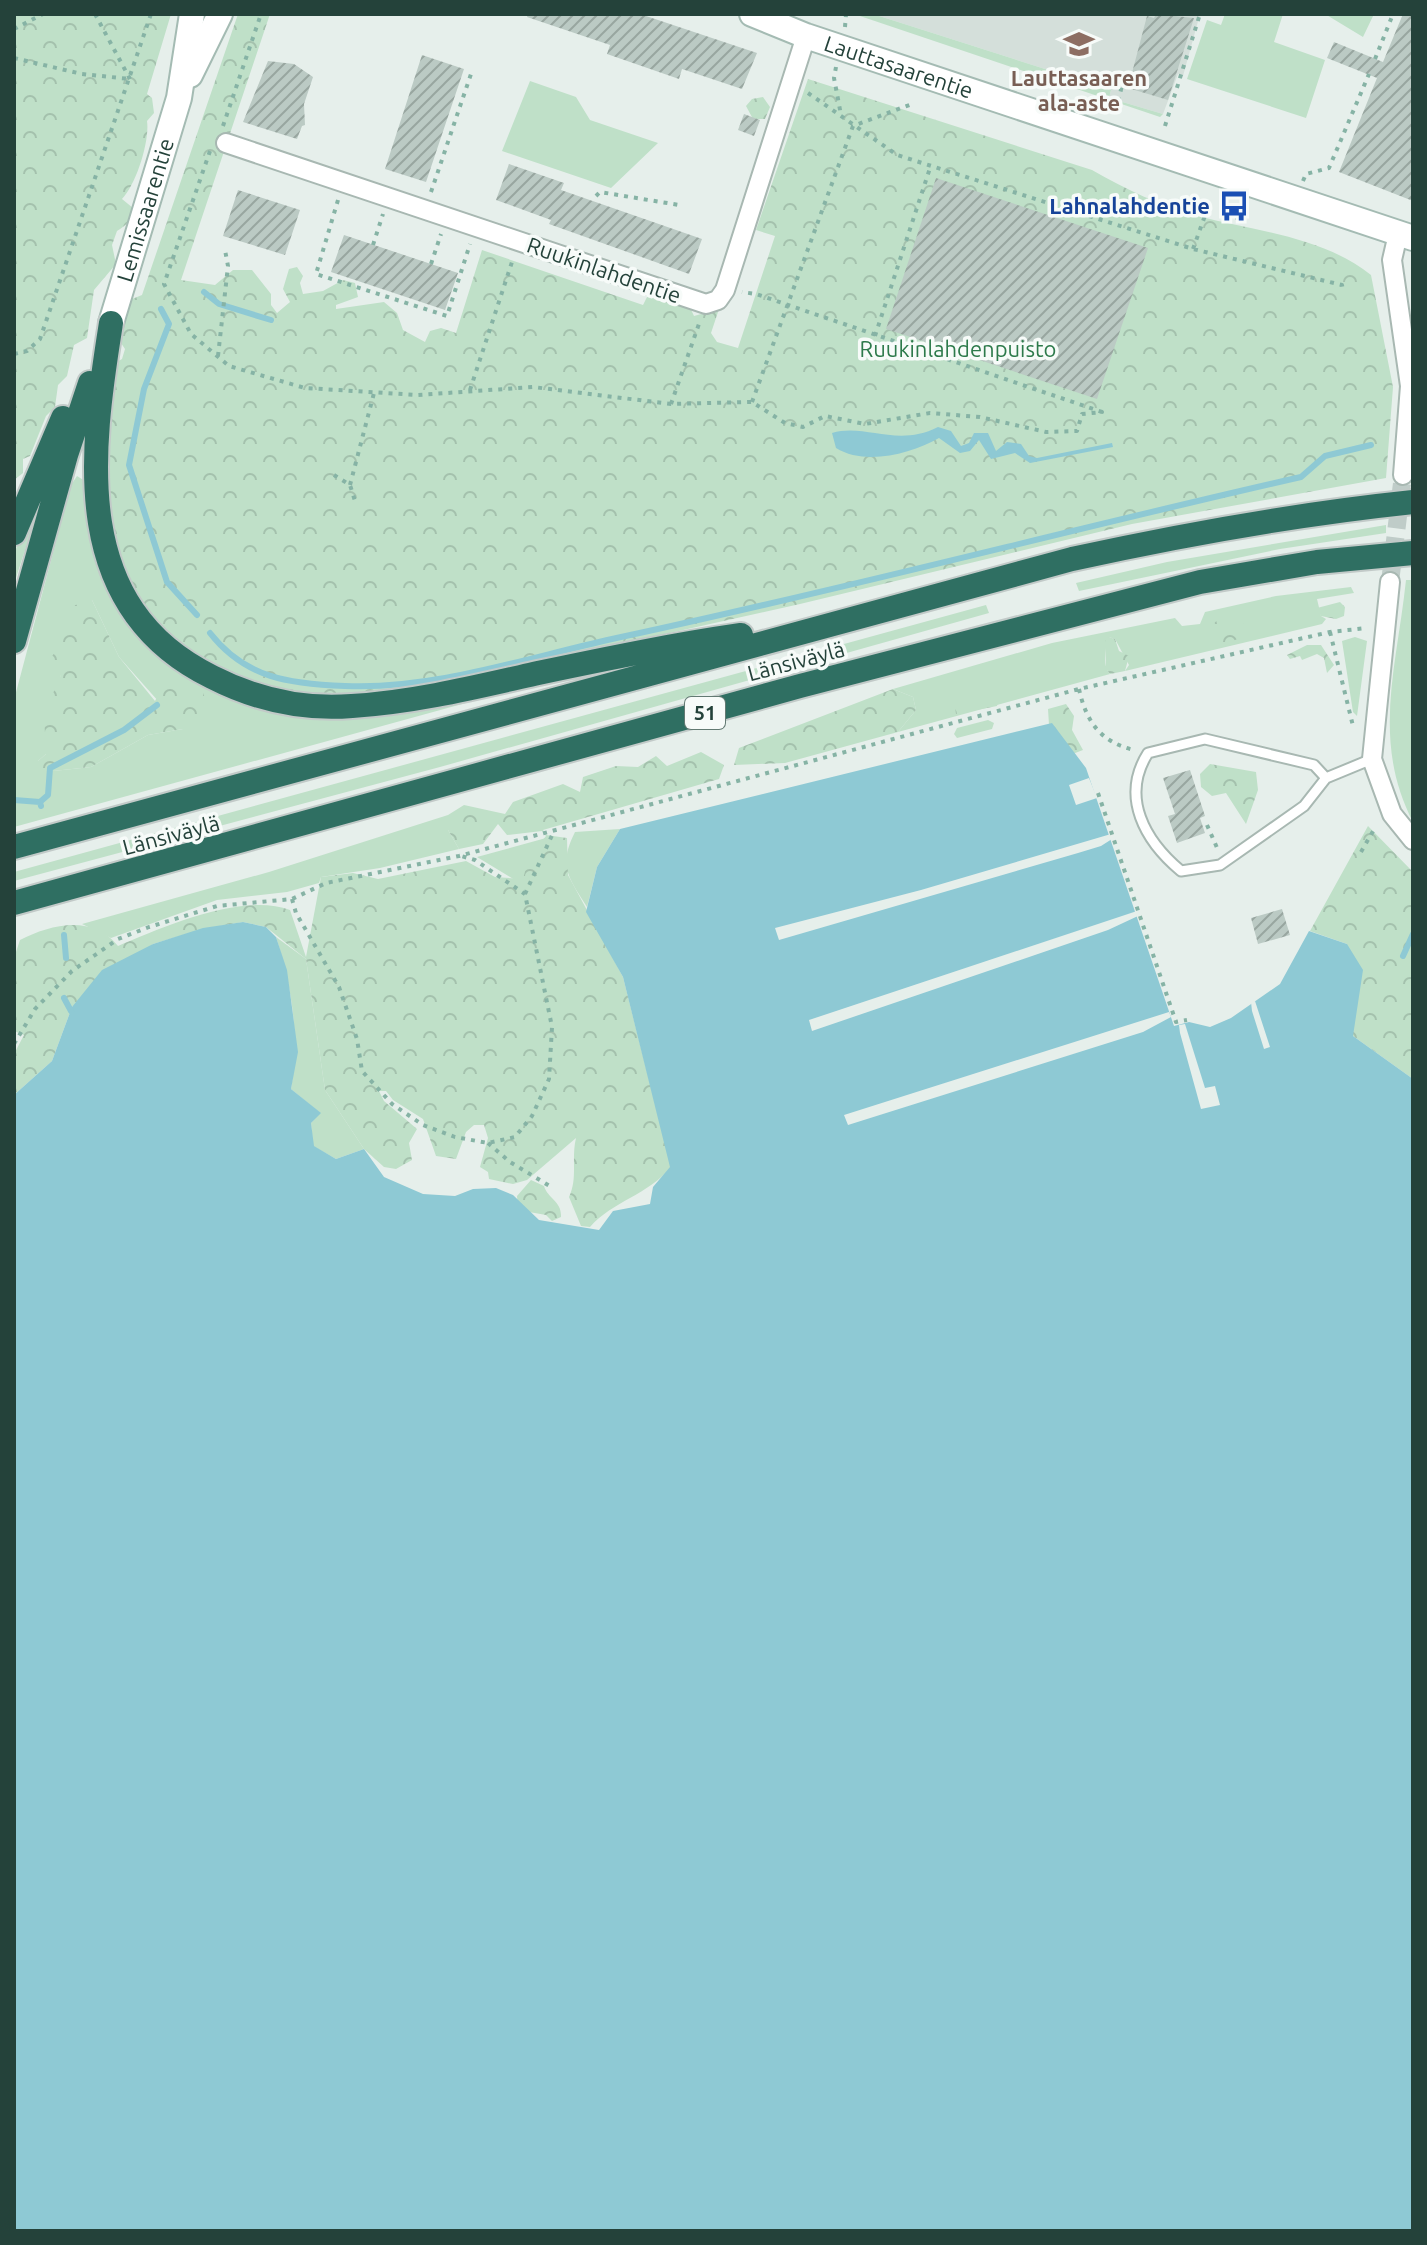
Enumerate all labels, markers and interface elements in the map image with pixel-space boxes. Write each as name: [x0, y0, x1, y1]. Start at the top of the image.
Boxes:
school or university icon: Lauttasaaren ala-aste: [1062, 27, 1096, 61]
street label: Lauttasaarentie: [821, 30, 976, 103]
place label: Lauttasaaren ala-aste: [1011, 65, 1147, 115]
street label: Lemissaarentie: [111, 135, 178, 285]
bus stop icon: Lahnalahdentie: [1217, 189, 1251, 223]
place label: Lahnalahdentie: [1049, 193, 1210, 218]
street label: Ruukinlahdentie: [524, 231, 684, 308]
park label: Ruukinlahdenpuisto: [860, 336, 1056, 361]
street label: Länsiväylä: [744, 636, 847, 685]
road number: 51: [685, 697, 725, 729]
street label: Länsiväylä: [119, 810, 222, 859]

